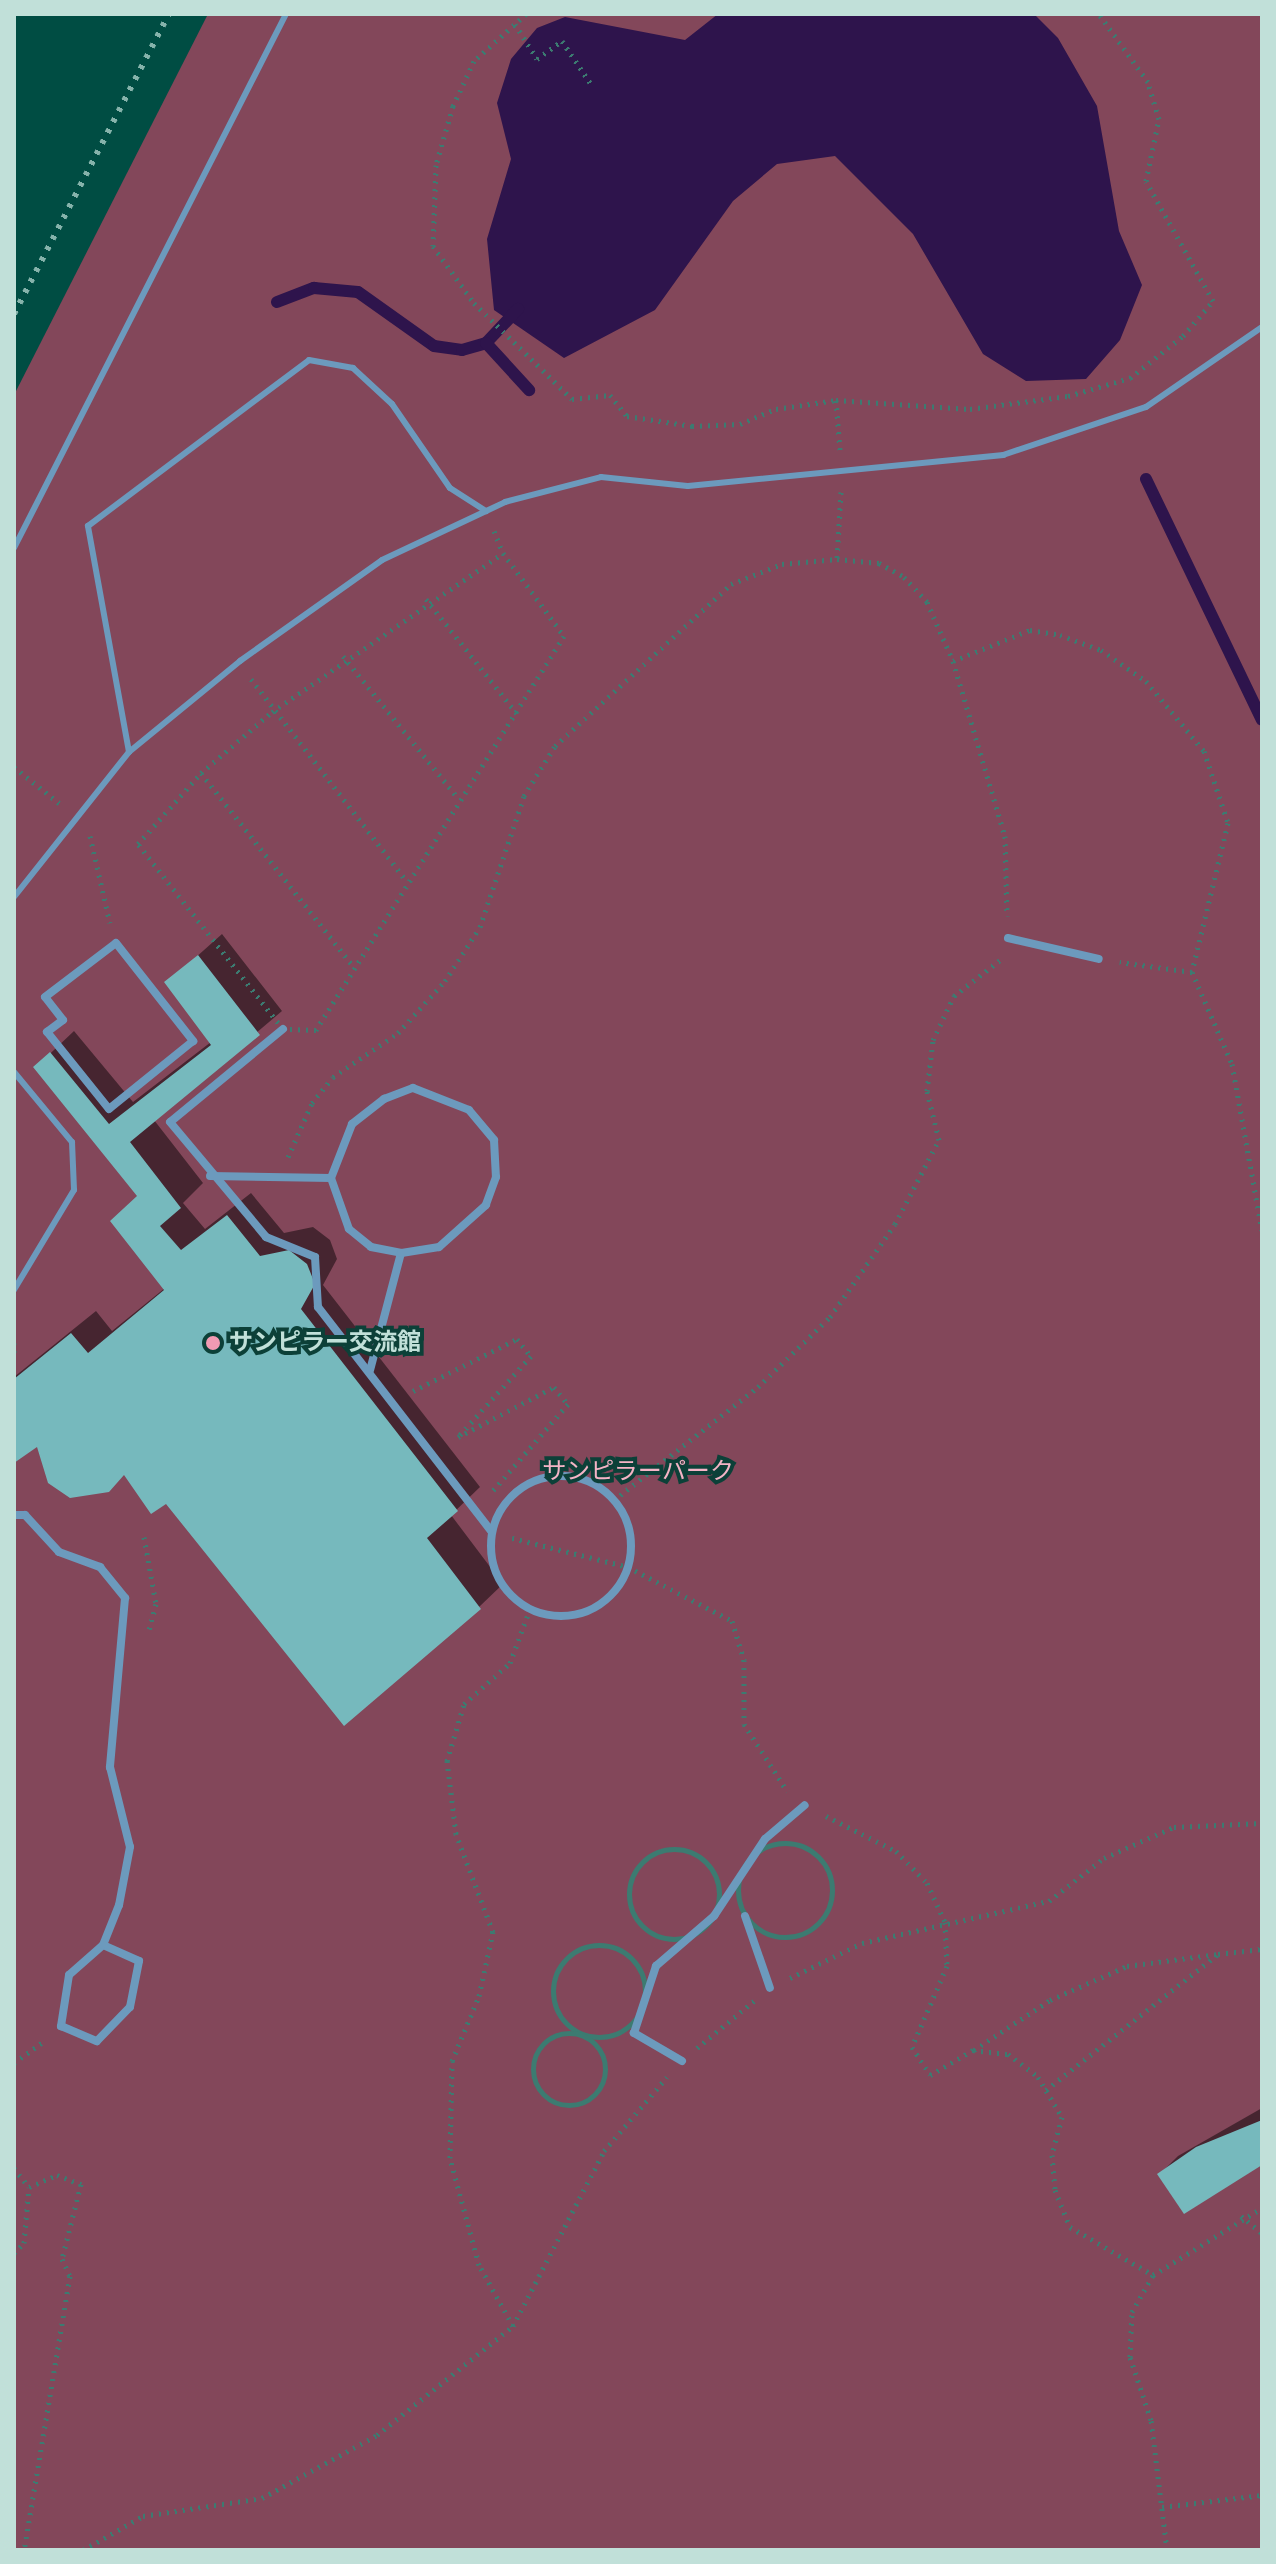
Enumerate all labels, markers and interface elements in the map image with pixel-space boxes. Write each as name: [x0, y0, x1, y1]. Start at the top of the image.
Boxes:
place label: サンピラー交流館: [229, 1329, 421, 1357]
marker: サンピラー交流館: [204, 1334, 222, 1352]
park label: サンピラーパーク: [542, 1458, 734, 1486]

